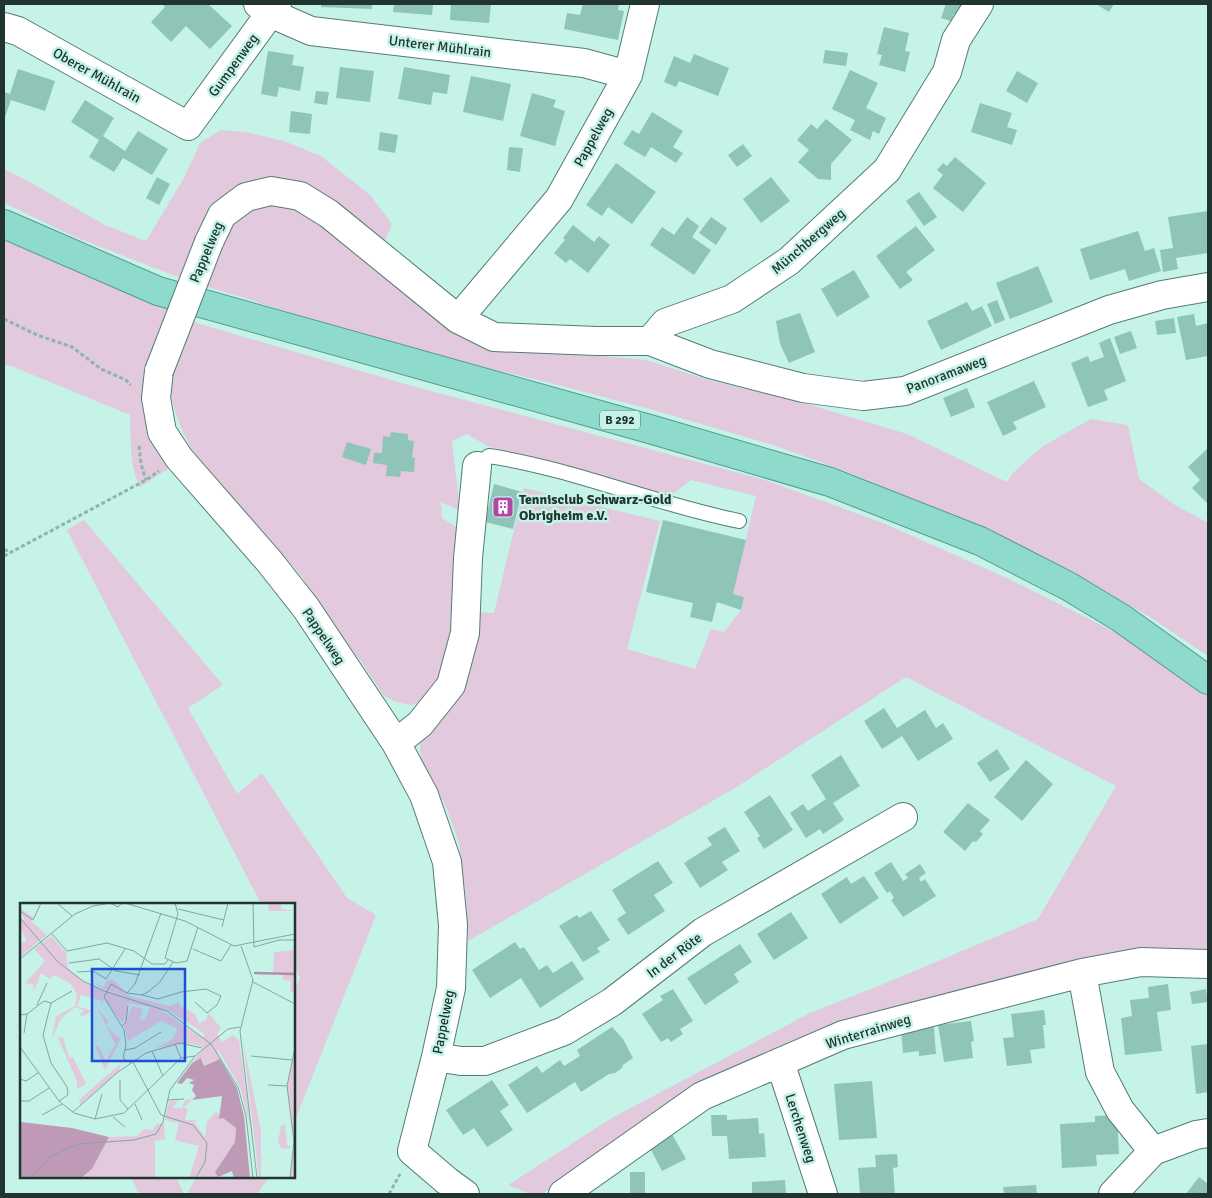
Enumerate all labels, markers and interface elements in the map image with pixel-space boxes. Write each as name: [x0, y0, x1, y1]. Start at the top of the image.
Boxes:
street label: Gumpenweg: [205, 30, 262, 100]
street label: Unterer Mühlrain: [388, 32, 492, 61]
street label: Oberer Mühlrain: [50, 44, 144, 107]
street label: Pappelweg: [570, 105, 617, 170]
street label: Münchbergweg: [768, 205, 849, 278]
street label: Pappelweg: [186, 219, 227, 285]
street label: Panoramaweg: [904, 351, 989, 397]
road number: B 292: [600, 410, 640, 430]
place label: Tennisclub Schwarz-Gold Obrigheim e.V.: [519, 491, 672, 524]
building icon: Tennisclub Schwarz-Gold Obrigheim e.V.: [491, 495, 515, 519]
street label: Pappelweg: [298, 605, 349, 668]
inset map: [20, 903, 295, 1178]
street label: In der Röte: [643, 929, 705, 982]
street label: Pappelweg: [429, 989, 458, 1056]
street label: Winterrainweg: [824, 1010, 913, 1052]
street label: Lerchenweg: [781, 1091, 820, 1165]

